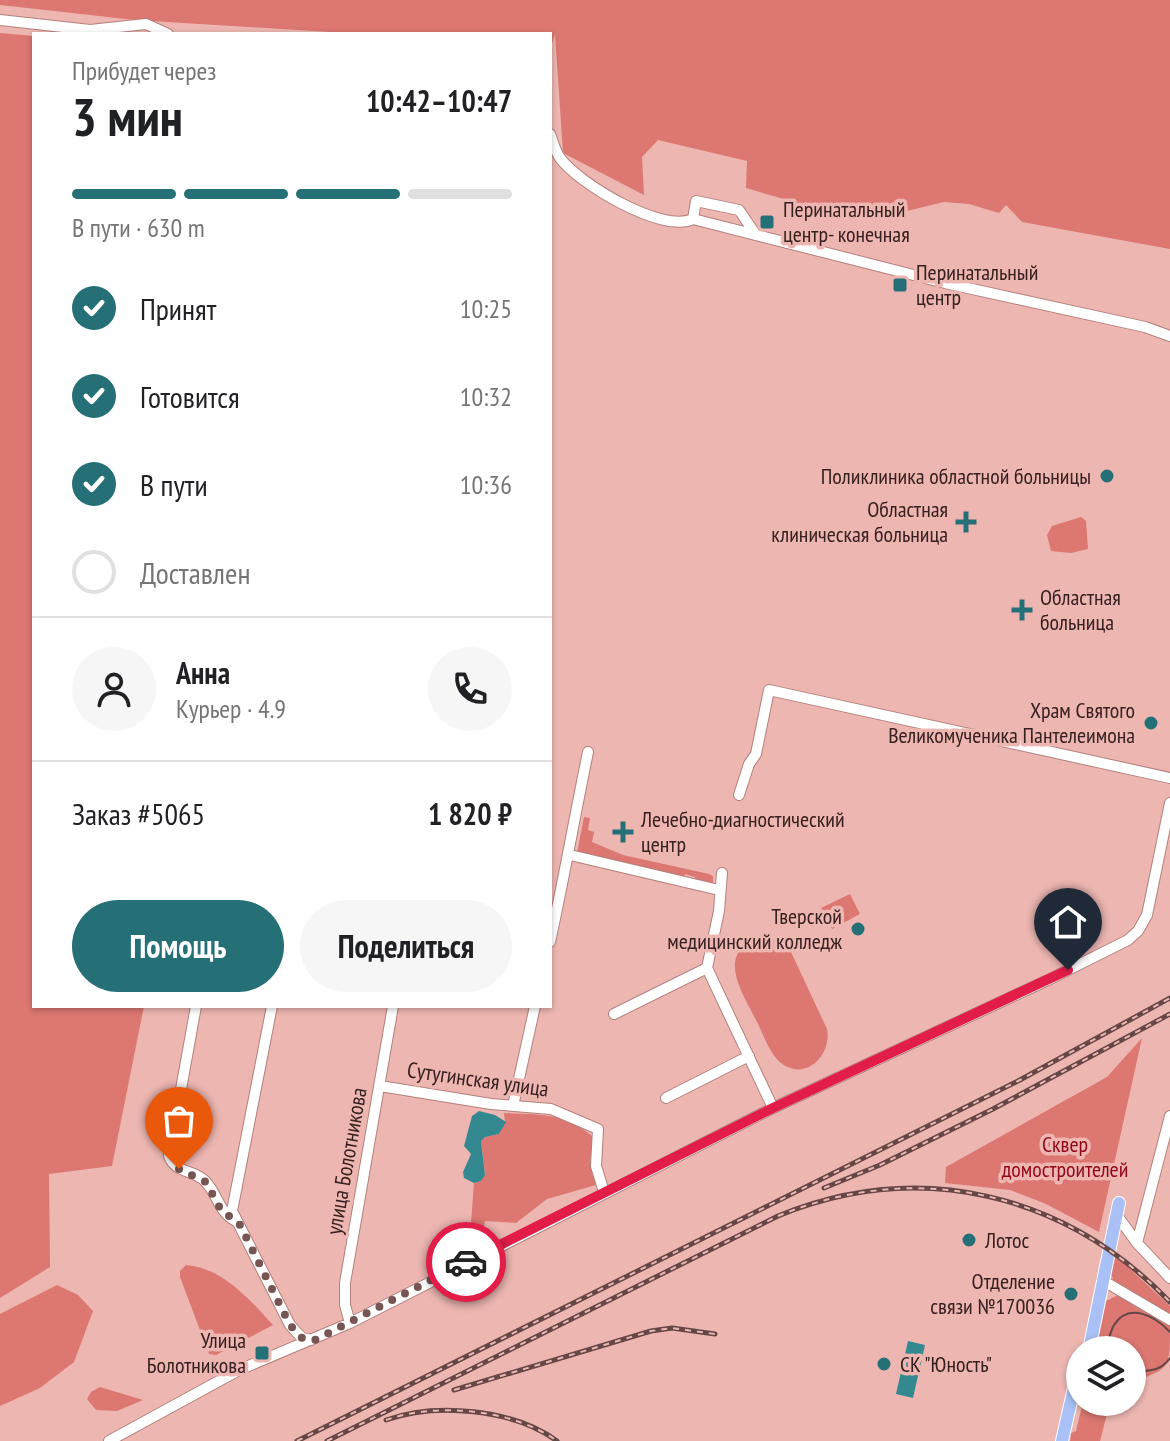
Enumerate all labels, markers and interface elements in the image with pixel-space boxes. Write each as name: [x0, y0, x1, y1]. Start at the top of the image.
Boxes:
text: Прибудет через: [72, 54, 216, 87]
text: 10:42–10:47: [366, 81, 512, 120]
text: 3 мин: [72, 83, 183, 150]
place label: Перинатальный центр- конечная: [783, 195, 910, 248]
text: В пути · 630 m: [72, 211, 205, 244]
marker: Перинатальный центр- конечная: [758, 213, 776, 231]
place label: Перинатальный центр: [916, 258, 1038, 311]
marker: Перинатальный центр: [891, 276, 909, 294]
icon: check: [72, 286, 116, 330]
text: Принят: [140, 289, 216, 328]
text: 10:25: [460, 292, 512, 325]
icon: check: [72, 374, 116, 418]
text: Готовится: [140, 377, 240, 416]
text: 10:32: [460, 380, 512, 413]
icon: check: [72, 462, 116, 506]
place label: Поликлиника областной больницы: [821, 462, 1091, 490]
text: В пути: [140, 465, 208, 504]
marker: Поликлиника областной больницы: [1098, 467, 1116, 485]
text: 10:36: [460, 468, 512, 501]
place label: Областная клиническая больница: [771, 495, 948, 548]
marker: Областная клиническая больница: [955, 511, 977, 533]
text: Доставлен: [140, 553, 250, 592]
place label: Областная больница: [1040, 583, 1121, 636]
marker: Областная больница: [1011, 599, 1033, 621]
button: person: [72, 647, 156, 731]
button: phone: [428, 647, 512, 731]
text: Анна: [176, 653, 230, 692]
text: Курьер · 4.9: [176, 692, 286, 725]
place label: Храм Святого Великомученика Пантелеимона: [888, 696, 1135, 749]
marker: Храм Святого Великомученика Пантелеимона: [1142, 714, 1160, 732]
text: Заказ #5065: [72, 794, 205, 833]
text: 1 820 ₽: [428, 794, 512, 833]
place label: Лечебно-диагностический центр: [640, 805, 845, 858]
marker: Лечебно-диагностический центр: [612, 821, 634, 843]
pin: [1034, 888, 1102, 970]
button: Помощь: [72, 900, 284, 992]
button: Поделиться: [300, 900, 512, 992]
icon: home: [1046, 900, 1090, 944]
place label: Тверской медицинский колледж: [667, 902, 842, 955]
marker: Тверской медицинский колледж: [849, 920, 867, 938]
street label: Сутугинская улица: [405, 1055, 551, 1103]
street label: улица Болотникова: [319, 1085, 373, 1237]
pin: [145, 1087, 213, 1169]
icon: bag: [157, 1099, 201, 1143]
park label: Сквер домостроителей: [1002, 1130, 1128, 1183]
courier: [426, 1222, 506, 1302]
place label: Лотос: [984, 1226, 1030, 1254]
marker: Лотос: [960, 1231, 978, 1249]
icon: car: [444, 1240, 488, 1284]
place label: Отделение связи №170036: [930, 1267, 1055, 1320]
marker: Отделение связи №170036: [1062, 1285, 1080, 1303]
place label: Улица Болотникова: [147, 1326, 246, 1379]
map controls: [1066, 1336, 1146, 1416]
button: layers: [1066, 1336, 1146, 1416]
marker: Улица Болотникова: [253, 1344, 271, 1362]
place label: СК "Юность": [900, 1350, 992, 1378]
marker: СК "Юность": [875, 1355, 893, 1373]

